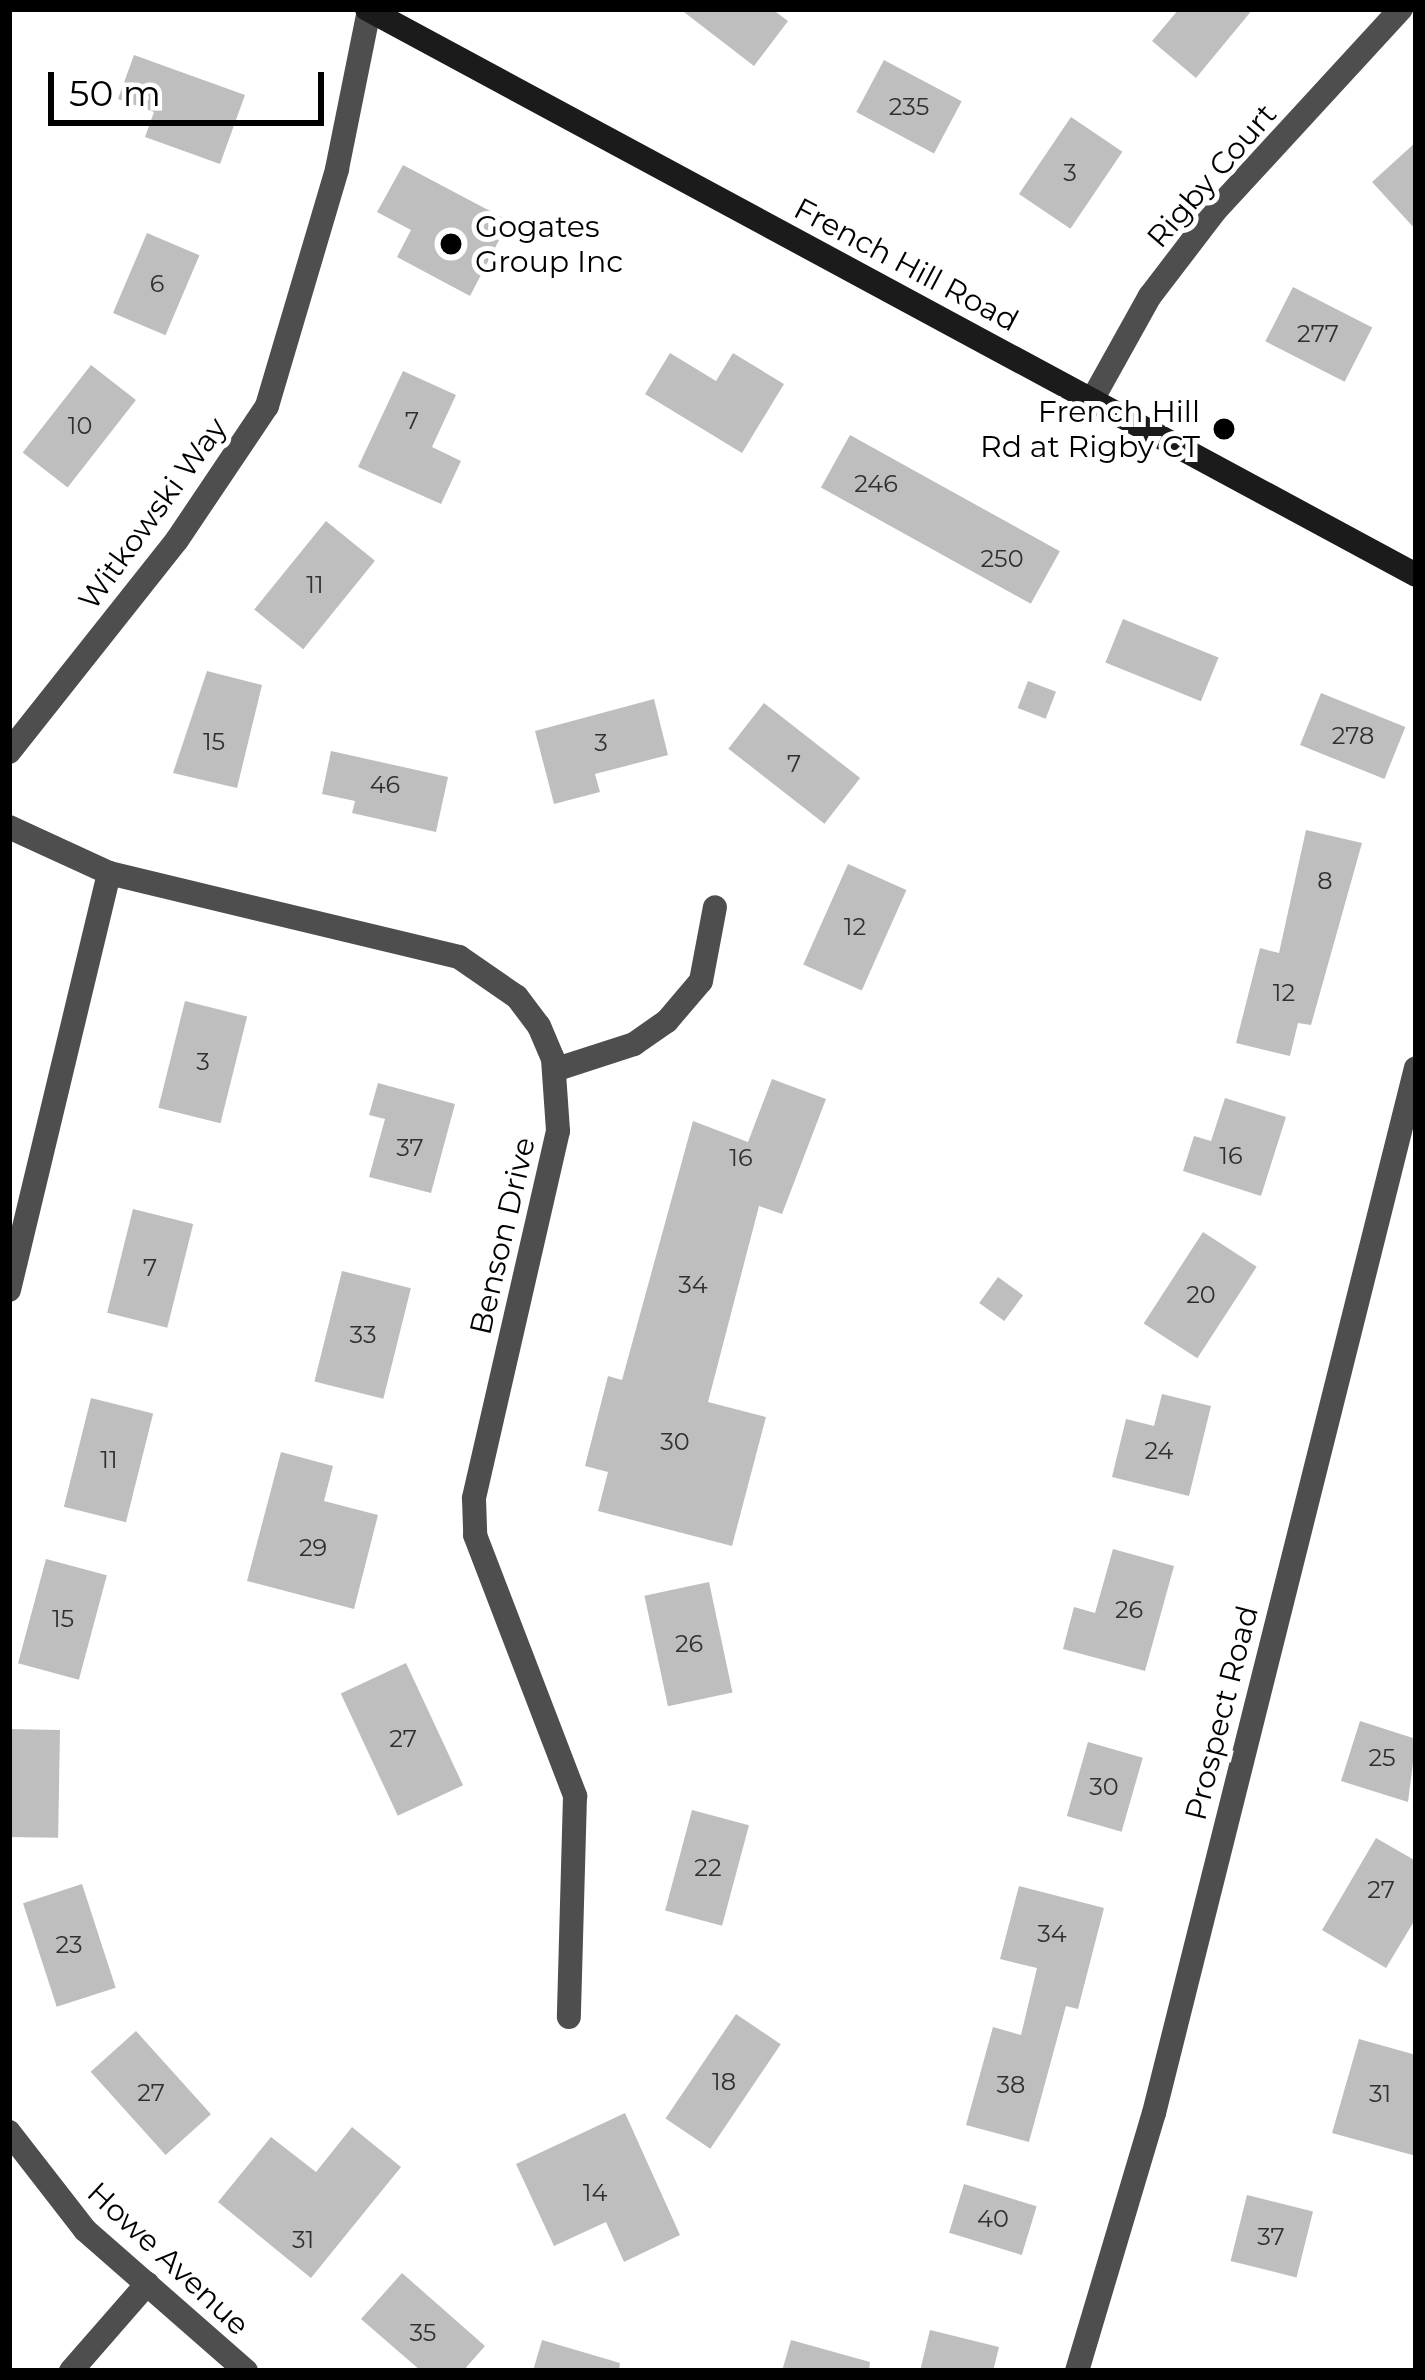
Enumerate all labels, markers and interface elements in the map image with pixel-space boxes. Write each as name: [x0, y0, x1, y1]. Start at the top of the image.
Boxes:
scale bar: [54, 48, 330, 122]
text: 50 m: [69, 71, 161, 115]
house number: 235: [889, 93, 929, 121]
street label: Rigby Court: [1140, 97, 1284, 255]
house number: 3: [1063, 159, 1077, 187]
street label: French Hill Road: [788, 191, 1024, 339]
place label: Gogates Group Inc: [475, 209, 623, 280]
marker: Gogates Group Inc: [438, 231, 464, 257]
house number: 6: [150, 270, 164, 298]
house number: 277: [1297, 320, 1339, 348]
place label: French Hill Rd at Rigby CT: [980, 394, 1200, 464]
house number: 7: [405, 407, 419, 435]
street label: Witkowski Way: [71, 411, 235, 617]
house number: 10: [68, 412, 92, 440]
marker: French Hill Rd at Rigby CT: [1211, 416, 1237, 442]
house number: 246: [854, 470, 898, 498]
house number: 250: [980, 545, 1024, 573]
house number: 11: [306, 571, 324, 599]
house number: 278: [1332, 722, 1374, 750]
house number: 15: [203, 728, 225, 756]
house number: 3: [594, 729, 608, 757]
house number: 7: [787, 750, 801, 778]
house number: 46: [370, 771, 400, 799]
house number: 8: [1317, 867, 1333, 895]
house number: 12: [844, 913, 866, 941]
house number: 12: [1273, 979, 1295, 1007]
house number: 3: [196, 1048, 210, 1076]
house number: 37: [396, 1134, 424, 1162]
street label: Benson Drive: [463, 1134, 543, 1338]
house number: 16: [1219, 1142, 1243, 1170]
house number: 16: [729, 1144, 753, 1172]
house number: 7: [143, 1254, 157, 1282]
house number: 34: [678, 1271, 708, 1299]
house number: 20: [1186, 1281, 1216, 1309]
house number: 33: [350, 1321, 376, 1349]
house number: 30: [660, 1428, 690, 1456]
house number: 24: [1145, 1437, 1173, 1465]
house number: 11: [100, 1446, 118, 1474]
house number: 29: [299, 1534, 327, 1562]
house number: 26: [1115, 1596, 1143, 1624]
street label: Prospect Road: [1178, 1602, 1266, 1824]
house number: 15: [52, 1605, 74, 1633]
house number: 26: [675, 1630, 703, 1658]
house number: 27: [389, 1725, 417, 1753]
house number: 25: [1368, 1744, 1396, 1772]
house number: 30: [1089, 1773, 1119, 1801]
house number: 22: [694, 1854, 722, 1882]
house number: 27: [1367, 1876, 1395, 1904]
house number: 34: [1037, 1920, 1067, 1948]
house number: 23: [55, 1931, 83, 1959]
house number: 18: [712, 2068, 736, 2096]
house number: 38: [997, 2071, 1025, 2099]
house number: 27: [137, 2079, 165, 2107]
house number: 31: [1369, 2080, 1391, 2108]
street label: Howe Avenue: [80, 2175, 256, 2343]
house number: 14: [583, 2179, 607, 2207]
house number: 40: [977, 2205, 1009, 2233]
house number: 37: [1257, 2223, 1285, 2251]
house number: 31: [292, 2226, 314, 2254]
house number: 35: [410, 2319, 436, 2347]

